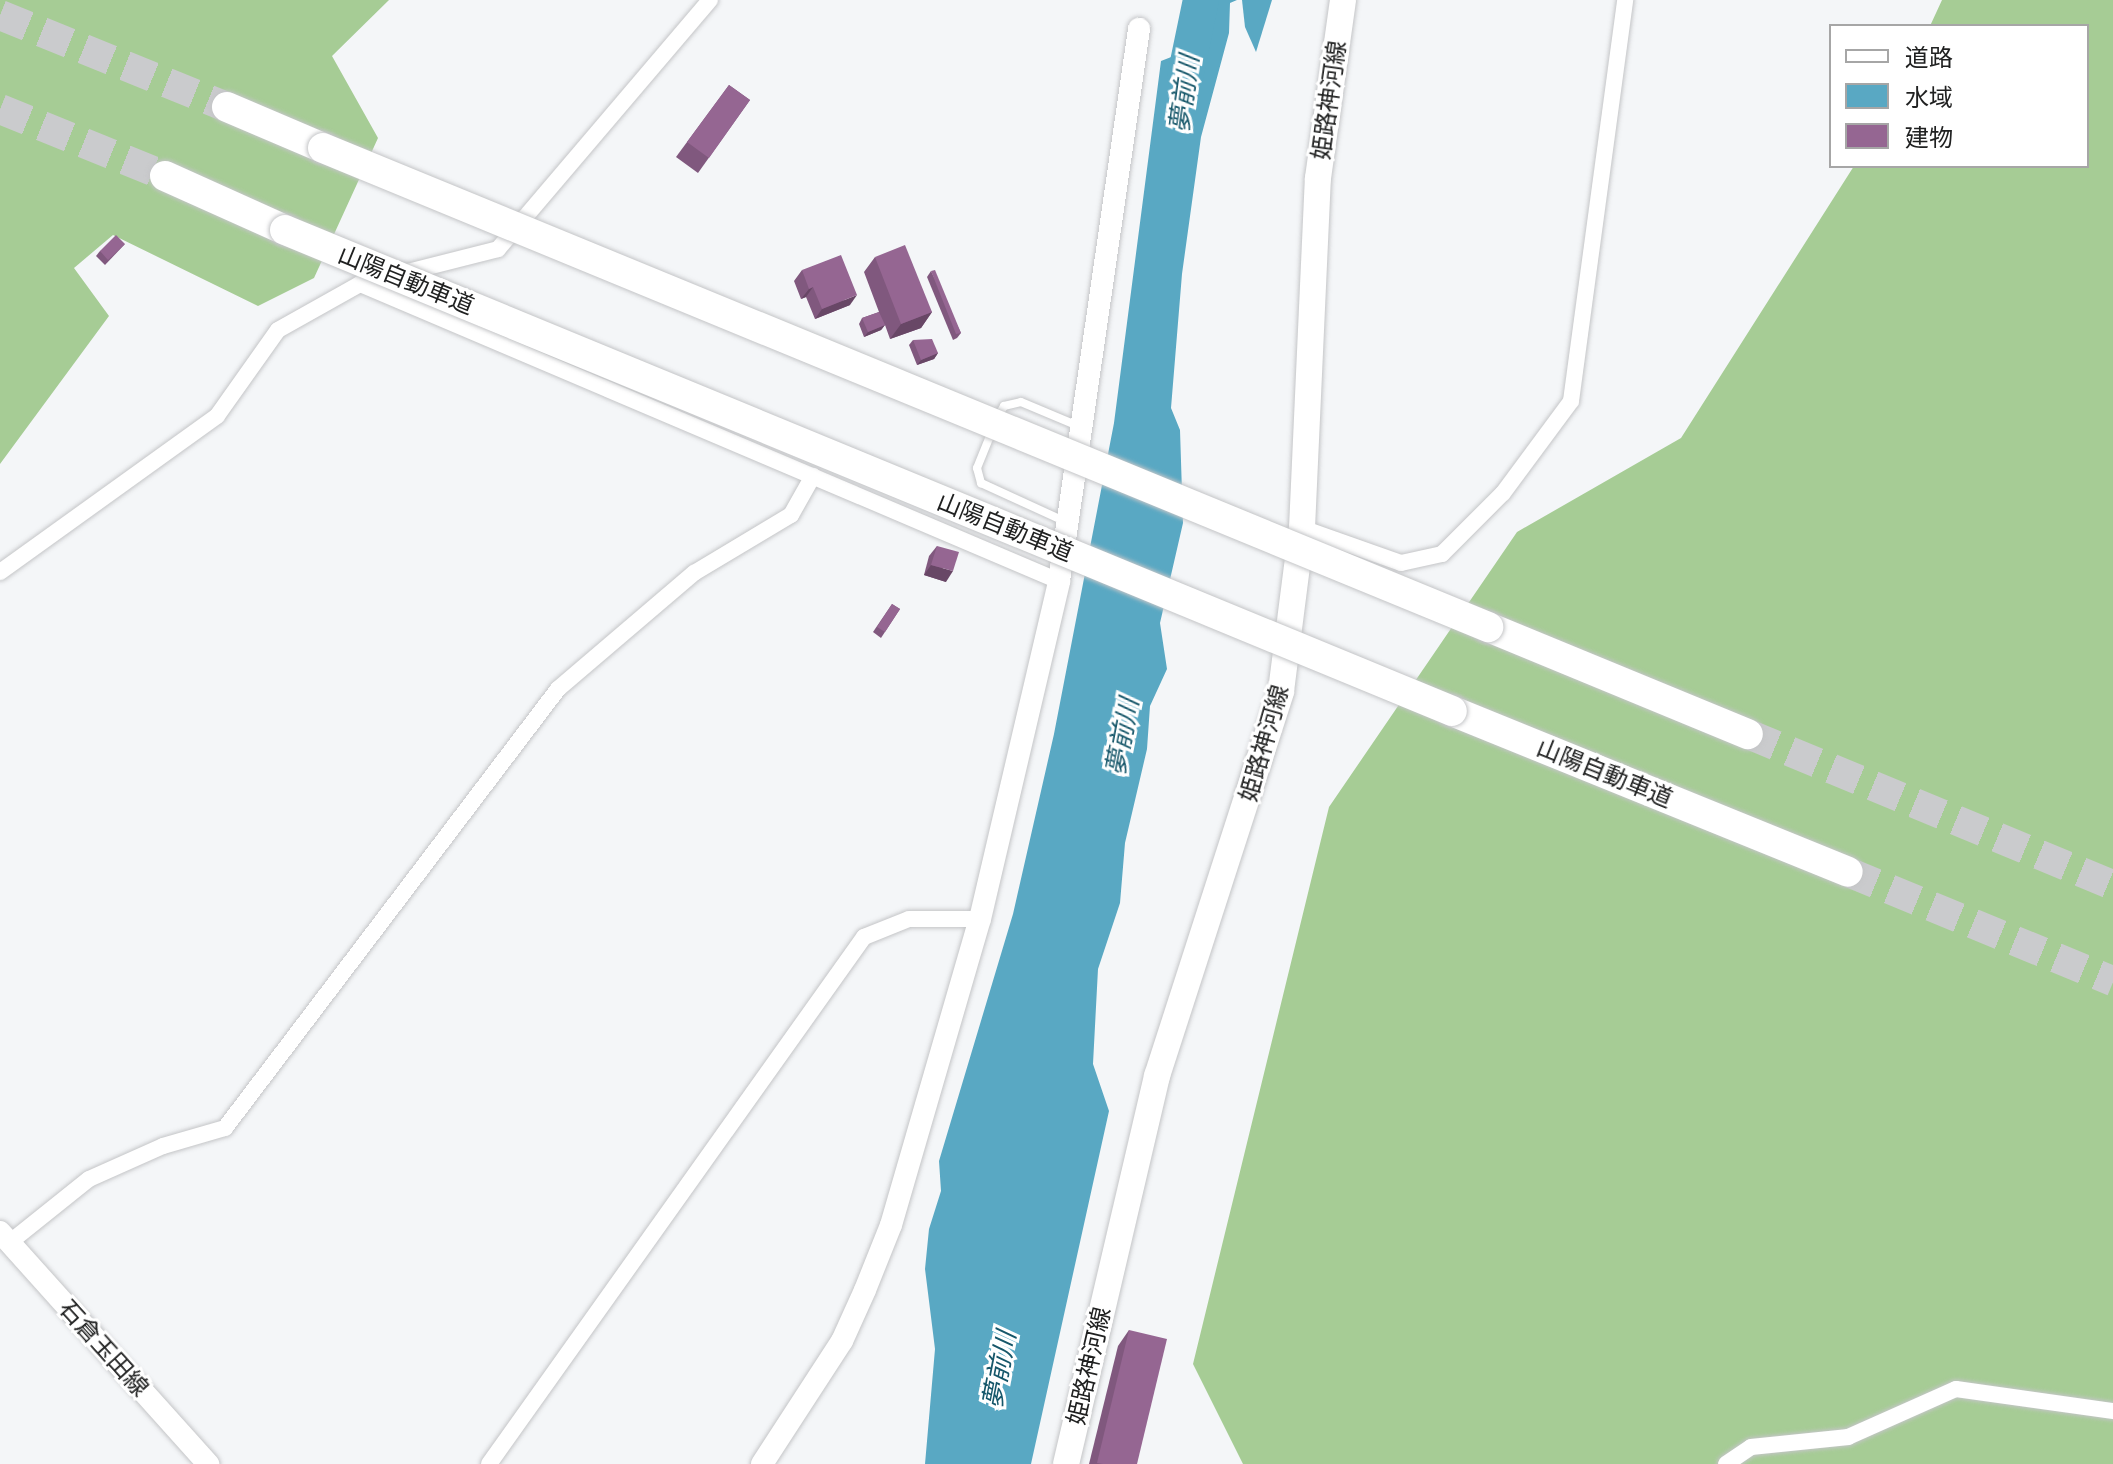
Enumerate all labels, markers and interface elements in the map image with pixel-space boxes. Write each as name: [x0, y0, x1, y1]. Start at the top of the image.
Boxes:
legend: [1829, 24, 2089, 168]
street label: 姫路神河線: [1306, 39, 1352, 161]
text: 道路: [1905, 41, 1953, 74]
water label: 夢前川: [1164, 53, 1206, 135]
text: 水域: [1905, 81, 1953, 114]
text: 建物: [1905, 121, 1953, 154]
street label: 山陽自動車道: [334, 240, 478, 320]
street label: 山陽自動車道: [933, 487, 1077, 567]
street label: 姫路神河線: [1234, 681, 1294, 805]
water label: 夢前川: [1100, 696, 1146, 778]
street label: 山陽自動車道: [1533, 733, 1677, 813]
street label: 石倉玉田線: [53, 1294, 155, 1402]
street label: 姫路神河線: [1061, 1304, 1117, 1428]
water label: 夢前川: [977, 1329, 1023, 1411]

